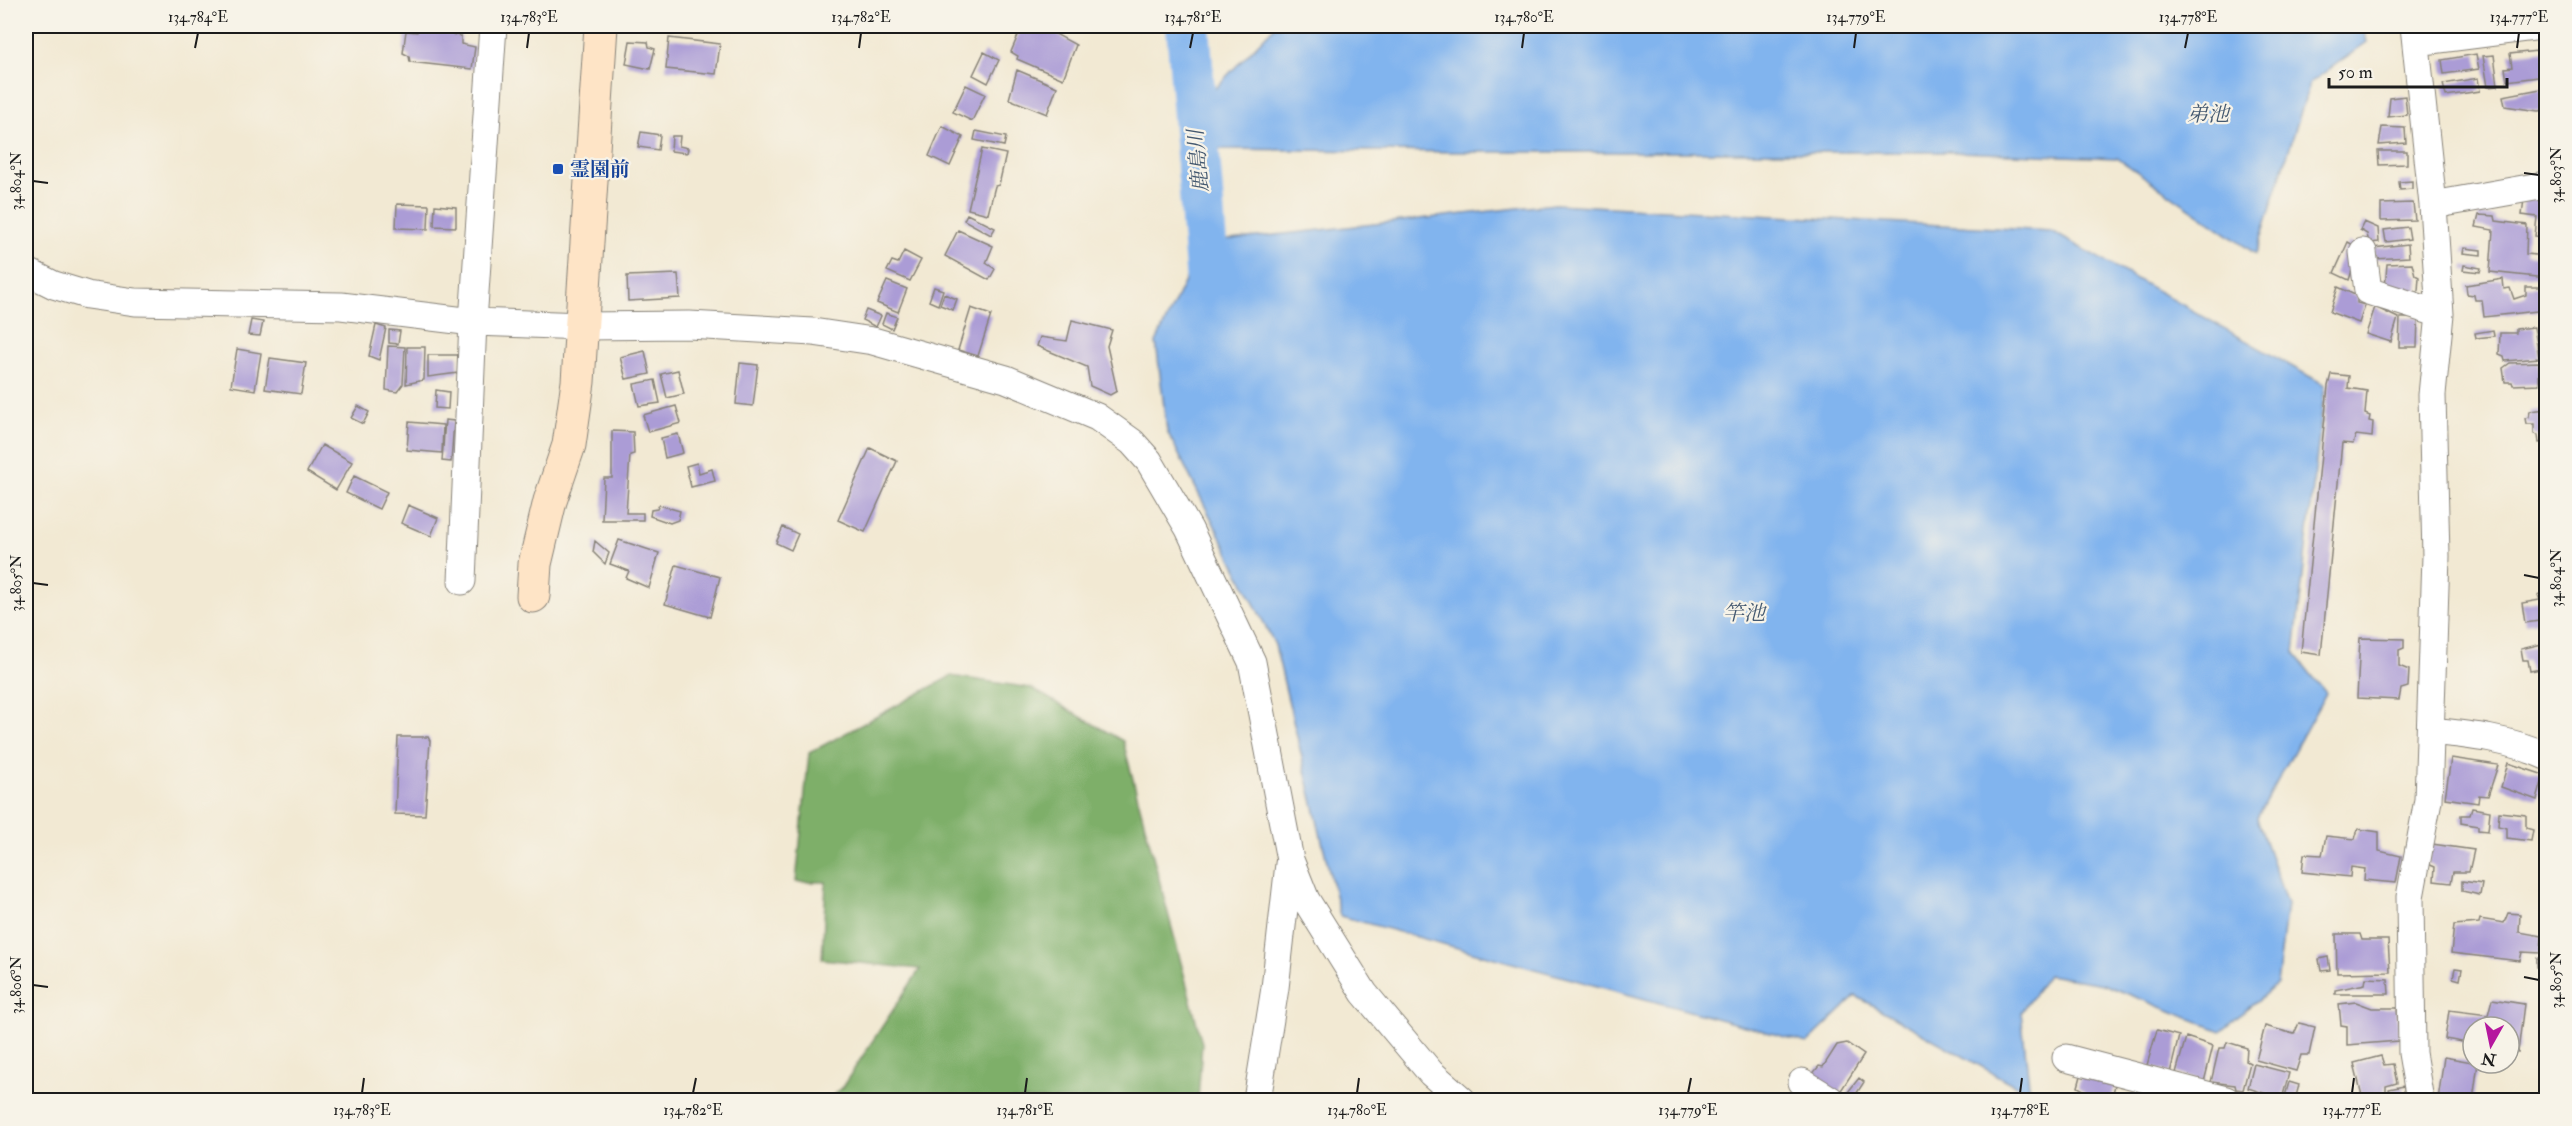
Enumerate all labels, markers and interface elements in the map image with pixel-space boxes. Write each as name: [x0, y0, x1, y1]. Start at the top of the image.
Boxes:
text: 134.784°E: [168, 8, 228, 27]
text: 134.783°E: [500, 8, 558, 27]
text: 134.782°E: [831, 8, 891, 27]
text: 134.781°E: [1164, 8, 1222, 27]
text: 134.780°E: [1494, 8, 1554, 27]
text: 134.779°E: [1826, 8, 1886, 27]
text: 134.778°E: [2159, 8, 2218, 27]
text: 134.777°E: [2490, 8, 2548, 27]
scale bar: [2329, 51, 2508, 89]
text: 50 m: [2338, 61, 2373, 84]
water label: 弟池: [2187, 101, 2231, 128]
water label: 鹿島川: [1182, 126, 1215, 194]
text: 34.803°N: [2547, 146, 2566, 203]
text: 34.804°N: [7, 151, 26, 210]
place label: 霊園前: [570, 157, 630, 182]
marker: 霊園前: [551, 162, 565, 176]
text: 34.804°N: [2547, 548, 2566, 607]
text: 34.805°N: [7, 554, 26, 612]
water label: 竿池: [1723, 600, 1767, 627]
text: 34.805°N: [2547, 951, 2566, 1009]
text: 34.806°N: [7, 955, 26, 1014]
north arrow: [2461, 1015, 2521, 1075]
text: N: [2480, 1048, 2498, 1070]
text: 134.783°E: [333, 1101, 391, 1120]
text: 134.782°E: [663, 1101, 723, 1120]
text: 134.781°E: [996, 1101, 1054, 1120]
text: 134.780°E: [1327, 1101, 1387, 1120]
text: 134.779°E: [1658, 1101, 1718, 1120]
text: 134.778°E: [1991, 1101, 2050, 1120]
text: 134.777°E: [2323, 1101, 2381, 1120]

